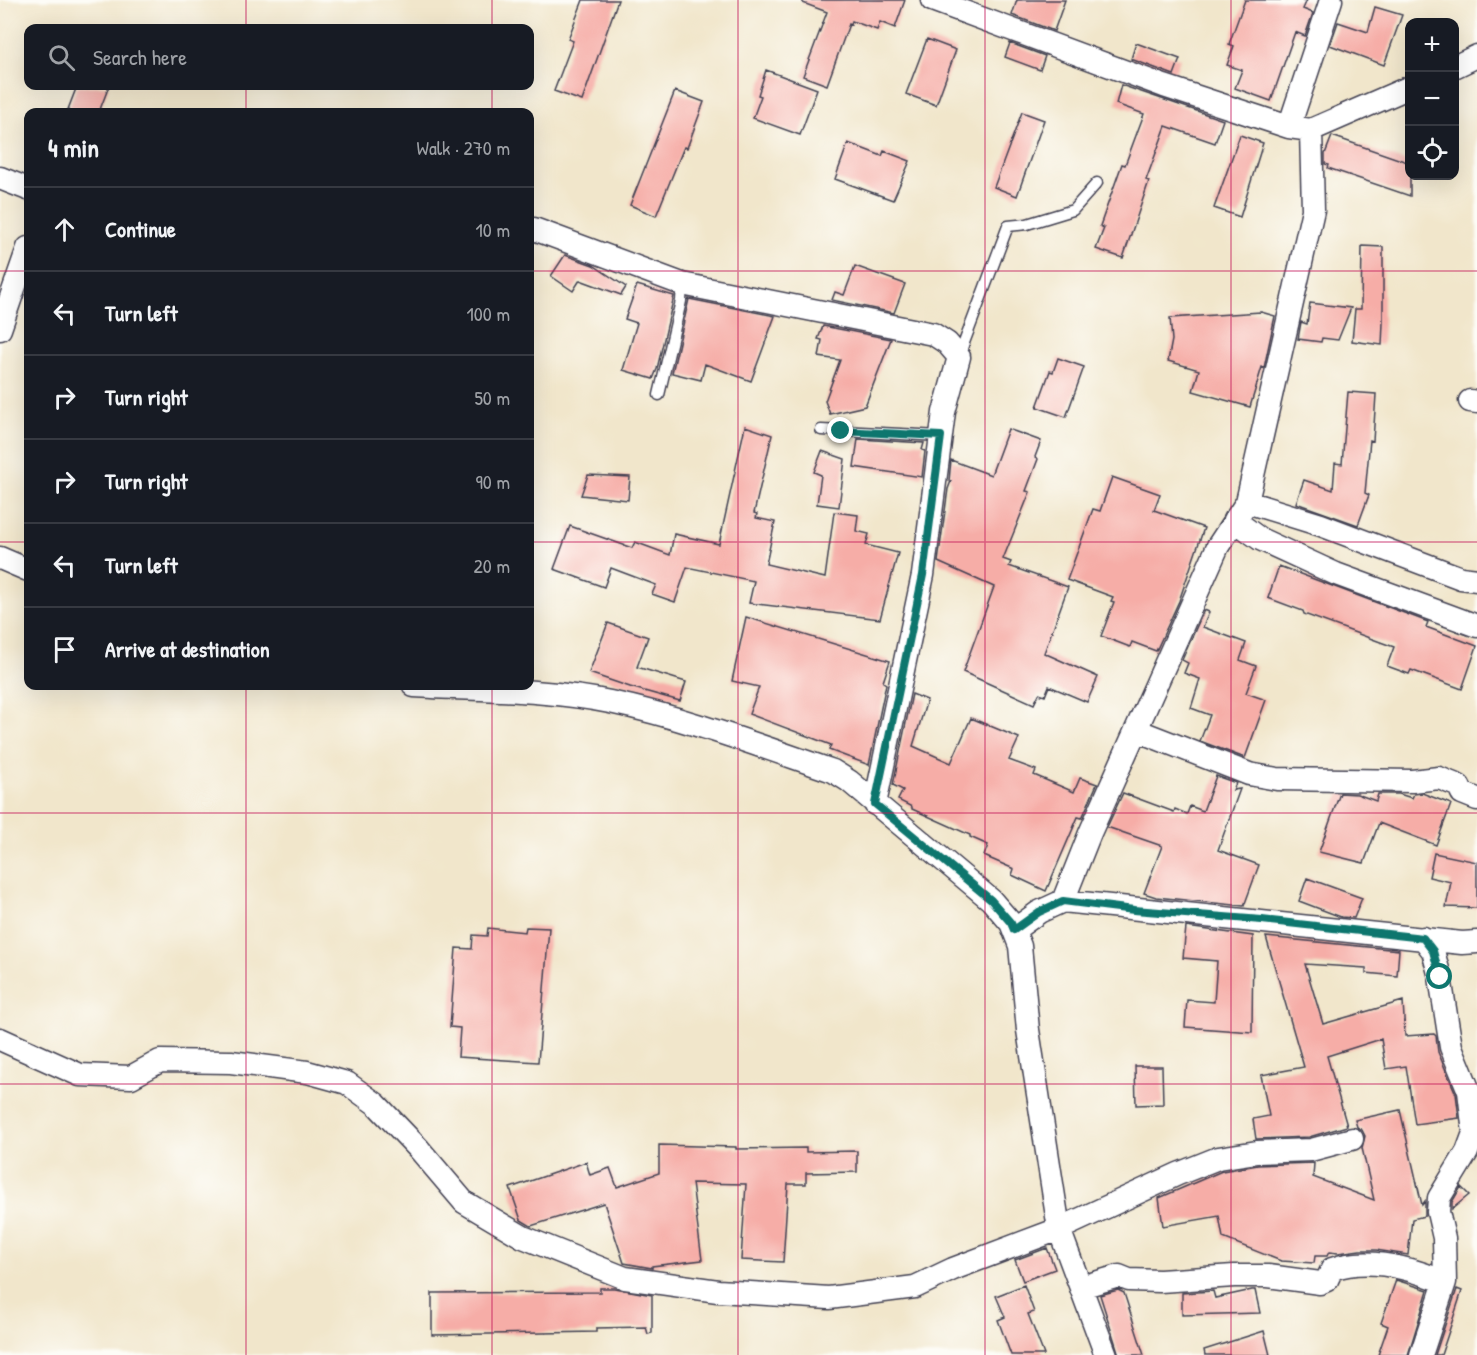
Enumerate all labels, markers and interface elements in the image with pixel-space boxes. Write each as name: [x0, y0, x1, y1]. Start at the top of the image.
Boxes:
map controls: [1405, 18, 1459, 180]
button: +: [1405, 18, 1459, 72]
search box: [24, 24, 534, 90]
icon: search: [45, 41, 78, 74]
text: Search here: [93, 42, 187, 72]
button: −: [1405, 72, 1459, 126]
button: locate: [1405, 126, 1459, 180]
text: 4 min: [48, 130, 99, 165]
text: Walk · 270 m: [417, 134, 510, 161]
icon: ahead: [48, 213, 81, 246]
text: Continue: [105, 214, 176, 244]
text: 10 m: [476, 216, 510, 243]
icon: left: [48, 297, 81, 330]
text: Turn left: [105, 298, 178, 328]
text: 100 m: [467, 300, 510, 327]
icon: right: [48, 381, 81, 414]
text: Turn right: [105, 382, 188, 412]
text: 50 m: [474, 384, 510, 411]
route end: [827, 417, 853, 443]
icon: right: [48, 465, 81, 498]
text: Turn right: [105, 466, 188, 496]
text: 90 m: [476, 468, 510, 495]
icon: left: [48, 549, 81, 582]
text: Turn left: [105, 550, 178, 580]
text: 20 m: [473, 552, 510, 579]
icon: arrive: [48, 633, 81, 666]
text: Arrive at destination: [105, 634, 270, 664]
route start: [1426, 963, 1452, 989]

